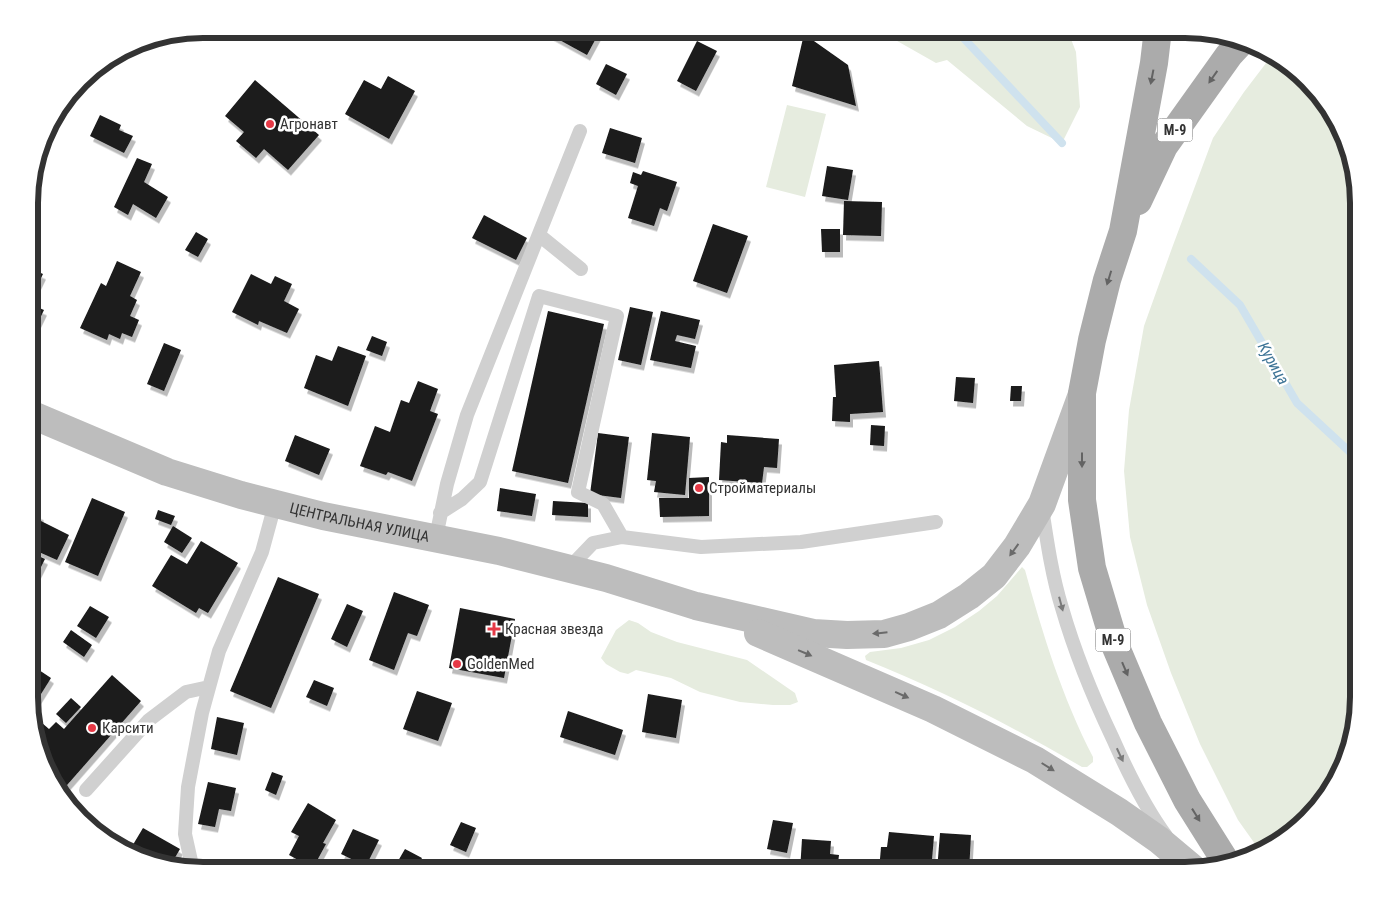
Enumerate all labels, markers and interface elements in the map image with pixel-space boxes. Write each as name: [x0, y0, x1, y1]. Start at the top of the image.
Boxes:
one-way arrow: [1147, 69, 1155, 85]
one-way arrow: [1208, 71, 1218, 84]
place label: Агронавт: [280, 115, 338, 133]
marker: Агронавт: [264, 118, 276, 130]
road number: М-9: [1158, 118, 1192, 142]
one-way arrow: [1104, 270, 1112, 285]
water label: Курица: [1254, 339, 1293, 388]
one-way arrow: [1078, 452, 1086, 468]
place label: Стройматериалы: [709, 479, 816, 497]
marker: Стройматериалы: [693, 482, 705, 494]
street label: ЦЕНТРАЛЬНАЯ УЛИЦА: [288, 499, 431, 546]
one-way arrow: [1009, 543, 1019, 556]
one-way arrow: [1057, 596, 1065, 611]
place label: Красная звезда: [505, 620, 603, 638]
marker: Красная звезда: [487, 622, 501, 636]
road number: М-9: [1096, 628, 1130, 652]
one-way arrow: [872, 629, 888, 637]
one-way arrow: [798, 650, 812, 658]
place label: GoldenMed: [467, 655, 534, 673]
marker: GoldenMed: [451, 658, 463, 670]
one-way arrow: [1121, 662, 1129, 676]
one-way arrow: [895, 692, 909, 700]
place label: Карсити: [102, 719, 154, 737]
marker: Карсити: [86, 722, 98, 734]
one-way arrow: [1116, 748, 1124, 762]
one-way arrow: [1041, 763, 1054, 772]
one-way arrow: [1191, 808, 1200, 821]

